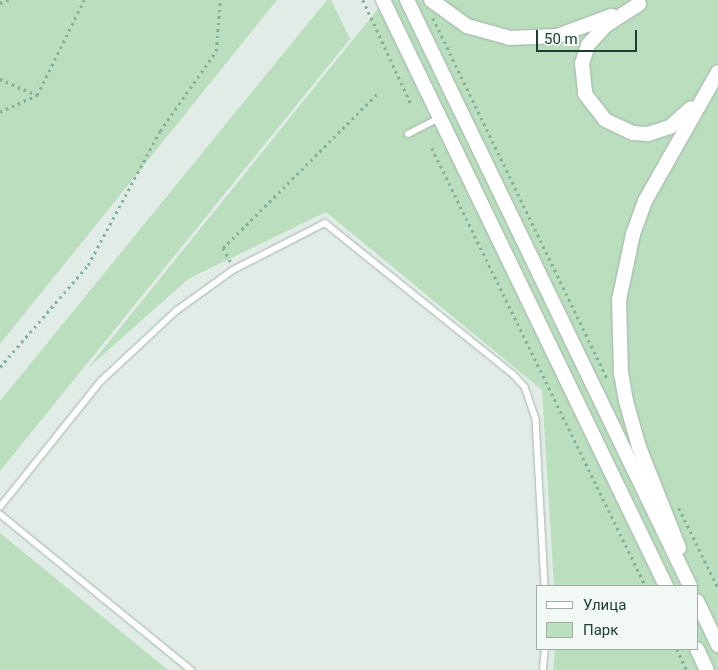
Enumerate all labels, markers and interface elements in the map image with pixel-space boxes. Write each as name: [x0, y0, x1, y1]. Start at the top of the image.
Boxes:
scale bar: [538, 20, 639, 52]
text: 50 m: [544, 30, 578, 48]
legend: [536, 585, 698, 650]
text: Улица: [583, 596, 626, 614]
text: Парк: [583, 621, 618, 639]

